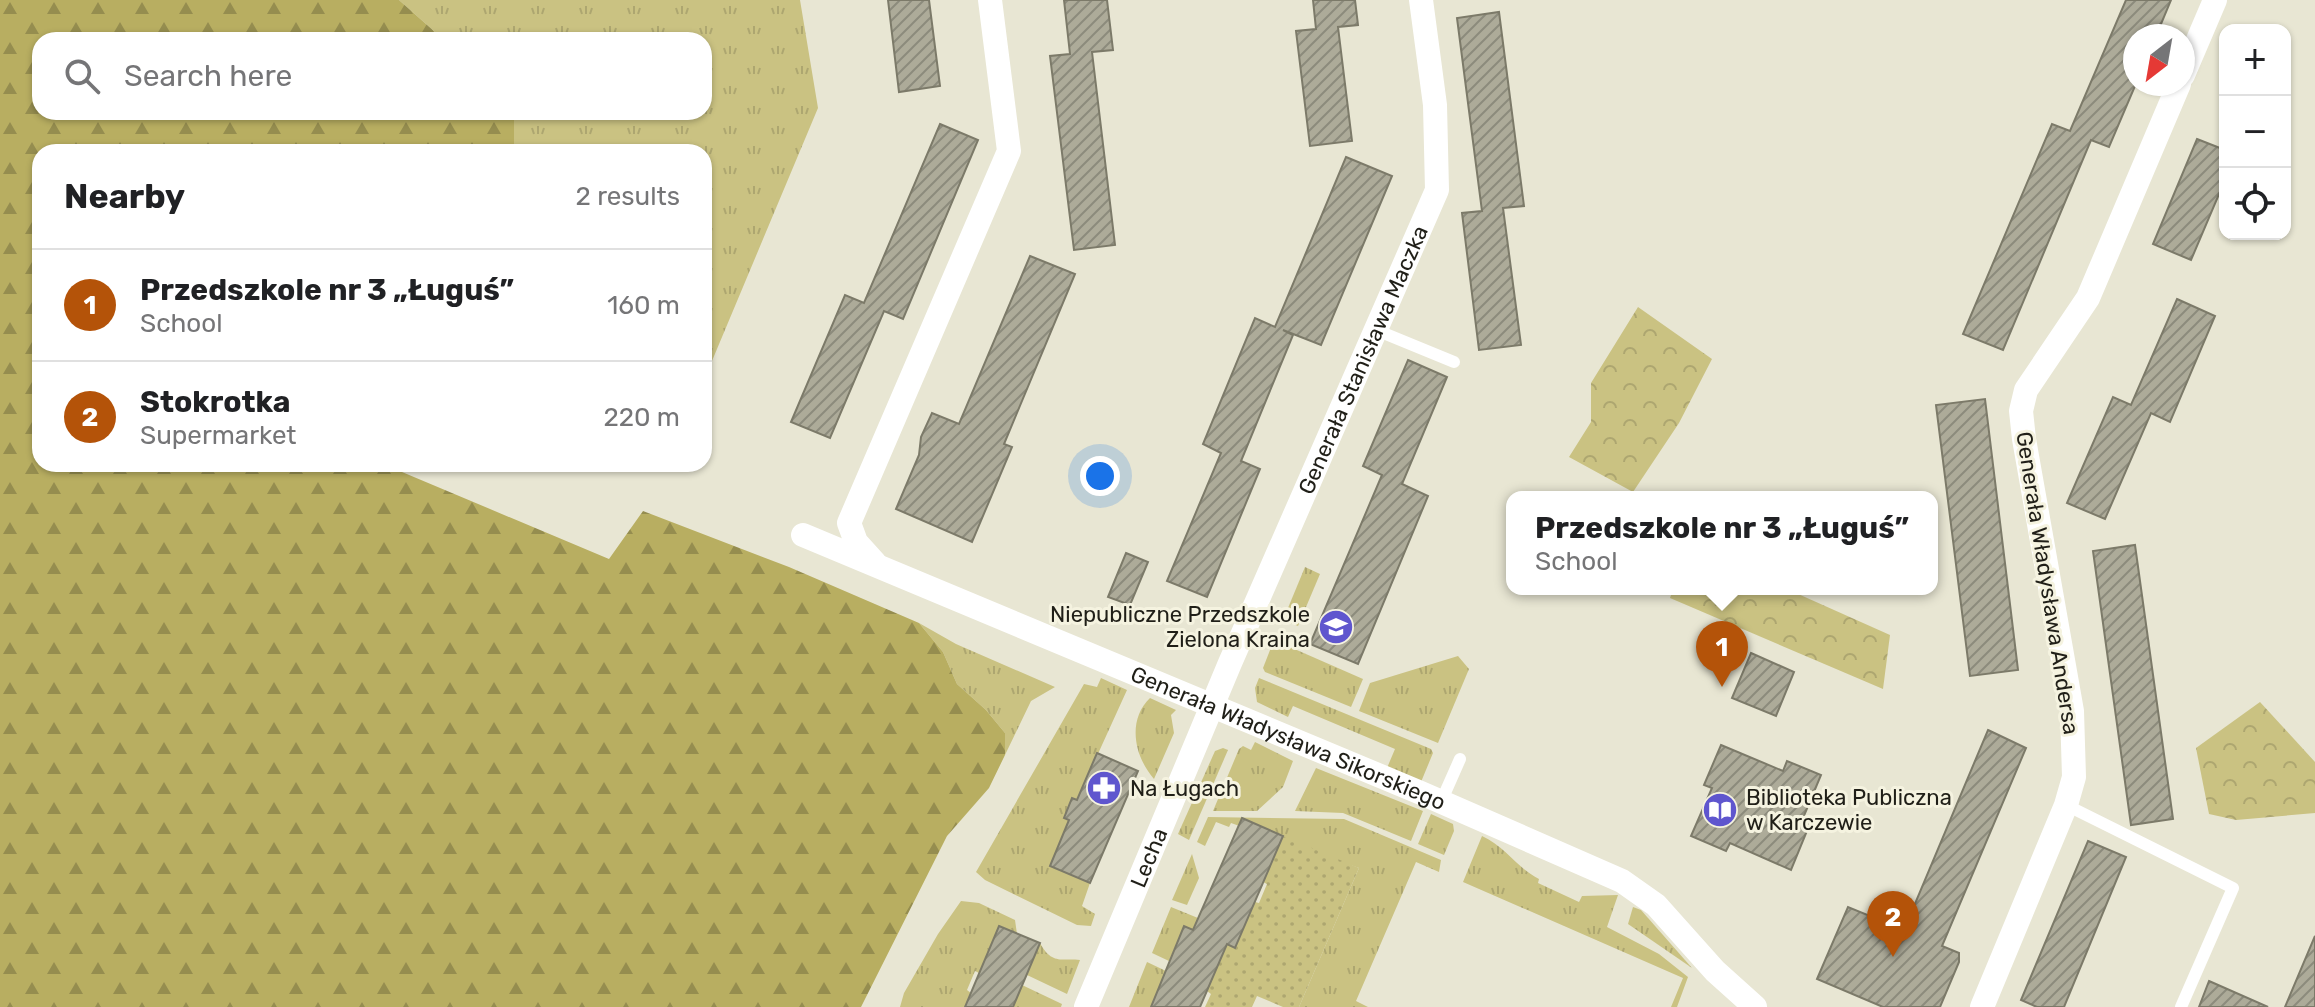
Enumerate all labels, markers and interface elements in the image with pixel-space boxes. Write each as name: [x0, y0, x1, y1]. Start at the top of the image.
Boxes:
north arrow: [2123, 24, 2195, 96]
map controls: [2219, 24, 2291, 240]
button: +: [2219, 24, 2291, 96]
search box: [32, 32, 712, 120]
icon: search: [60, 54, 104, 98]
text: Search here: [124, 58, 292, 94]
button: −: [2219, 96, 2291, 168]
button: locate: [2219, 168, 2291, 240]
text: Nearby: [64, 176, 185, 217]
text: 2 results: [576, 181, 680, 212]
street label: Generała Stanisława Maczka: [1293, 221, 1434, 498]
text: Przedszkole nr 3 „Ługuś”: [140, 272, 514, 308]
text: 1: [84, 290, 96, 321]
text: 160 m: [607, 290, 680, 321]
text: School: [140, 308, 223, 339]
text: Stokrotka: [140, 384, 290, 420]
text: 2: [82, 402, 98, 433]
text: 220 m: [603, 402, 680, 433]
text: Supermarket: [140, 420, 297, 451]
street label: Generała Władysława Andersa: [2010, 430, 2085, 736]
your location: [1080, 456, 1120, 496]
popup: [1506, 491, 1938, 595]
text: Przedszkole nr 3 „Ługuś”: [1535, 510, 1909, 546]
text: School: [1535, 546, 1618, 577]
place label: Niepubliczne Przedszkole Zielona Kraina: [1050, 601, 1310, 653]
school or university icon: Niepubliczne Przedszkole Zielona Kraina: [1317, 608, 1355, 646]
pin: 1: [1696, 621, 1748, 687]
street label: Generała Władysława Sikorskiego: [1127, 660, 1450, 816]
pharmacy icon: Na Ługach: [1085, 769, 1123, 807]
place label: Na Ługach: [1130, 775, 1239, 802]
place label: Biblioteka Publiczna w Karczewie: [1746, 784, 1952, 836]
library icon: Biblioteka Publiczna w Karczewie: [1701, 791, 1739, 829]
street label: Lecha: [1125, 824, 1173, 892]
pin: 2: [1867, 891, 1919, 957]

